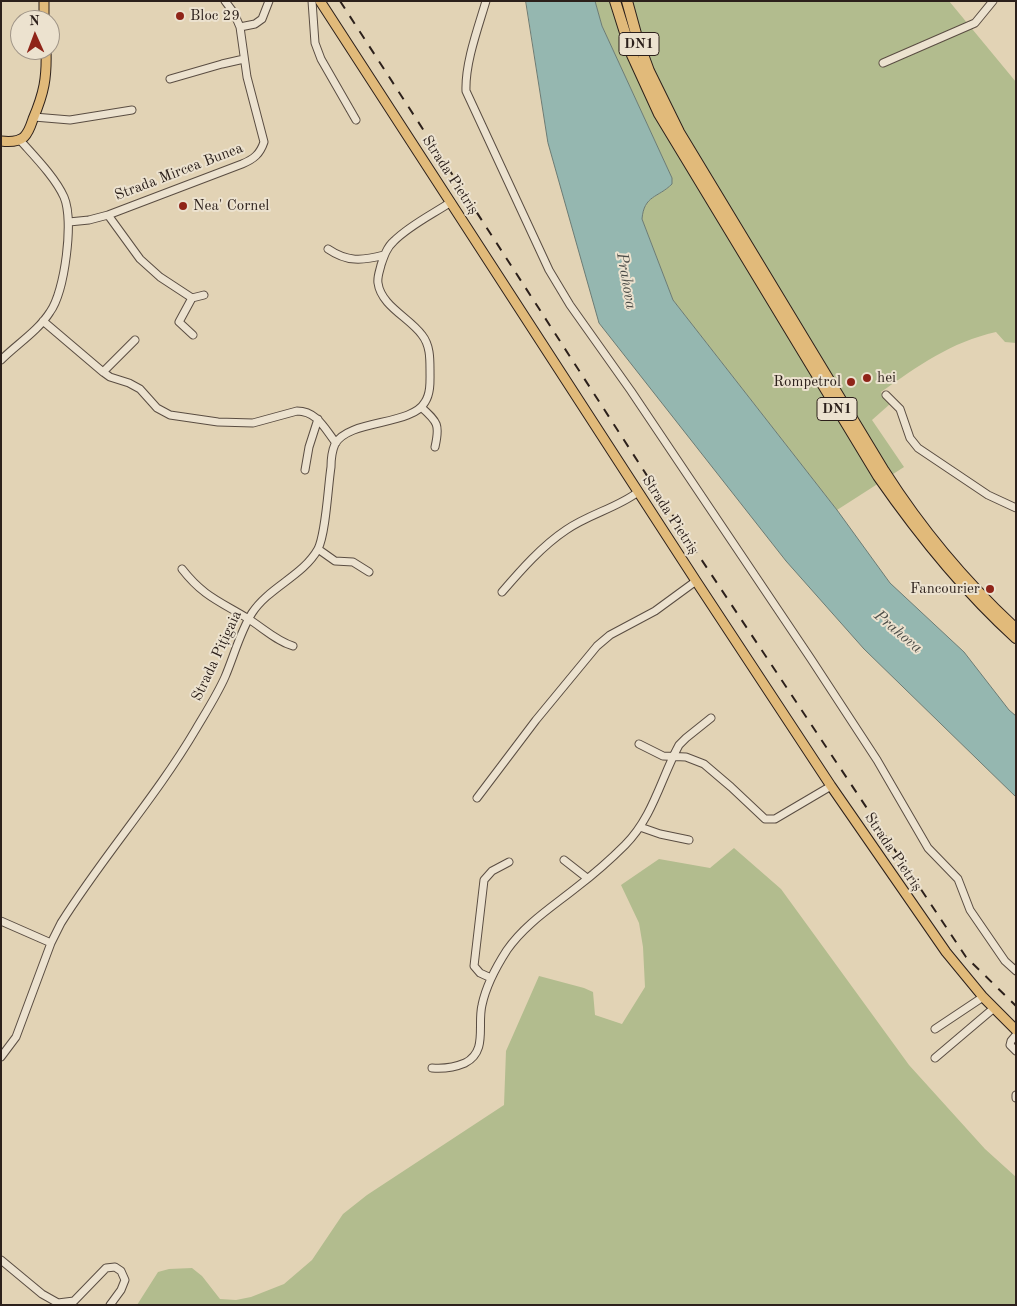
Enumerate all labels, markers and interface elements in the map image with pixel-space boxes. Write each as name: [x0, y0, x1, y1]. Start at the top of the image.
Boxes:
place label: Bloc 29: [190, 7, 240, 25]
north arrow: [10, 10, 60, 60]
marker: Bloc 29: [174, 10, 186, 22]
text: N: [29, 14, 40, 28]
road number: DN1: [619, 33, 659, 56]
street label: Strada Pietriș: [418, 132, 482, 218]
street label: Strada Mircea Bunea: [112, 139, 246, 205]
place label: Nea' Cornel: [193, 197, 269, 215]
marker: Nea' Cornel: [177, 200, 189, 212]
water label: Prahova: [612, 251, 640, 311]
place label: hei: [877, 369, 896, 387]
marker: hei: [861, 372, 873, 384]
place label: Rompetrol: [773, 373, 841, 391]
marker: Rompetrol: [845, 376, 857, 388]
road number: DN1: [817, 398, 857, 420]
street label: Strada Pietriș: [638, 472, 702, 558]
place label: Fancourier: [910, 580, 980, 598]
marker: Fancourier: [984, 583, 996, 595]
water label: Prahova: [870, 606, 926, 658]
street label: Strada Pițigaia: [188, 608, 246, 704]
street label: Strada Pietriș: [860, 809, 926, 895]

